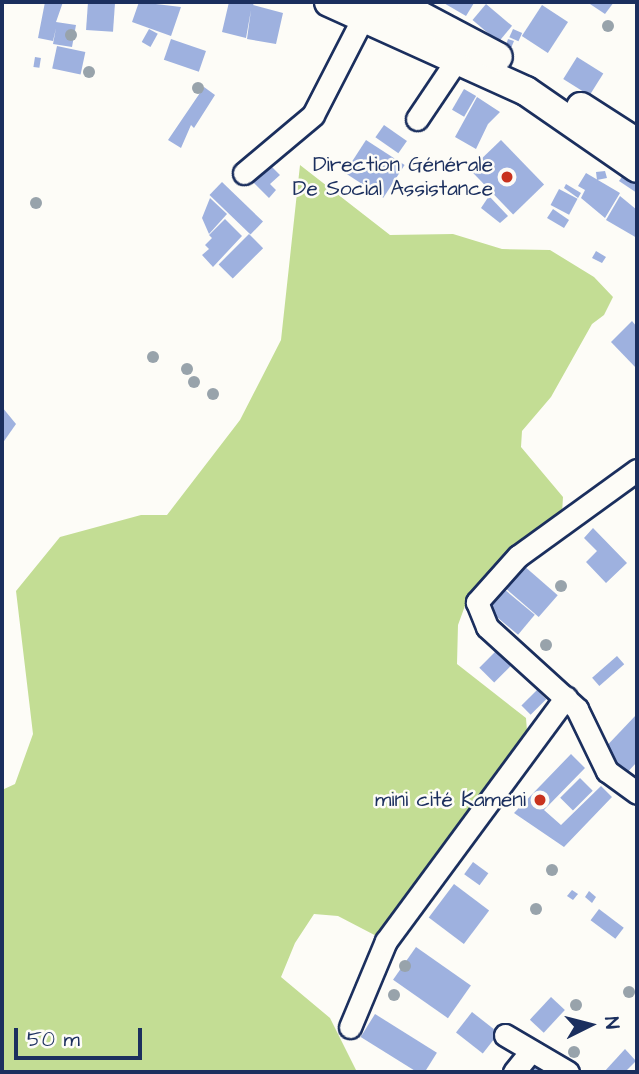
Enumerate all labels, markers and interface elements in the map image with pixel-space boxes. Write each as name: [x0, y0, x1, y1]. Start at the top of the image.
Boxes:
place label: Direction Générale De Social Assistance: [293, 152, 493, 202]
marker: Direction Générale De Social Assistance: [499, 169, 515, 185]
place label: mini cité Kameni: [375, 787, 526, 813]
marker: mini cité Kameni: [532, 792, 548, 808]
north arrow: [555, 990, 625, 1060]
scale bar: [18, 1014, 145, 1058]
text: N: [597, 1015, 625, 1030]
text: 50 m: [27, 1025, 80, 1054]

